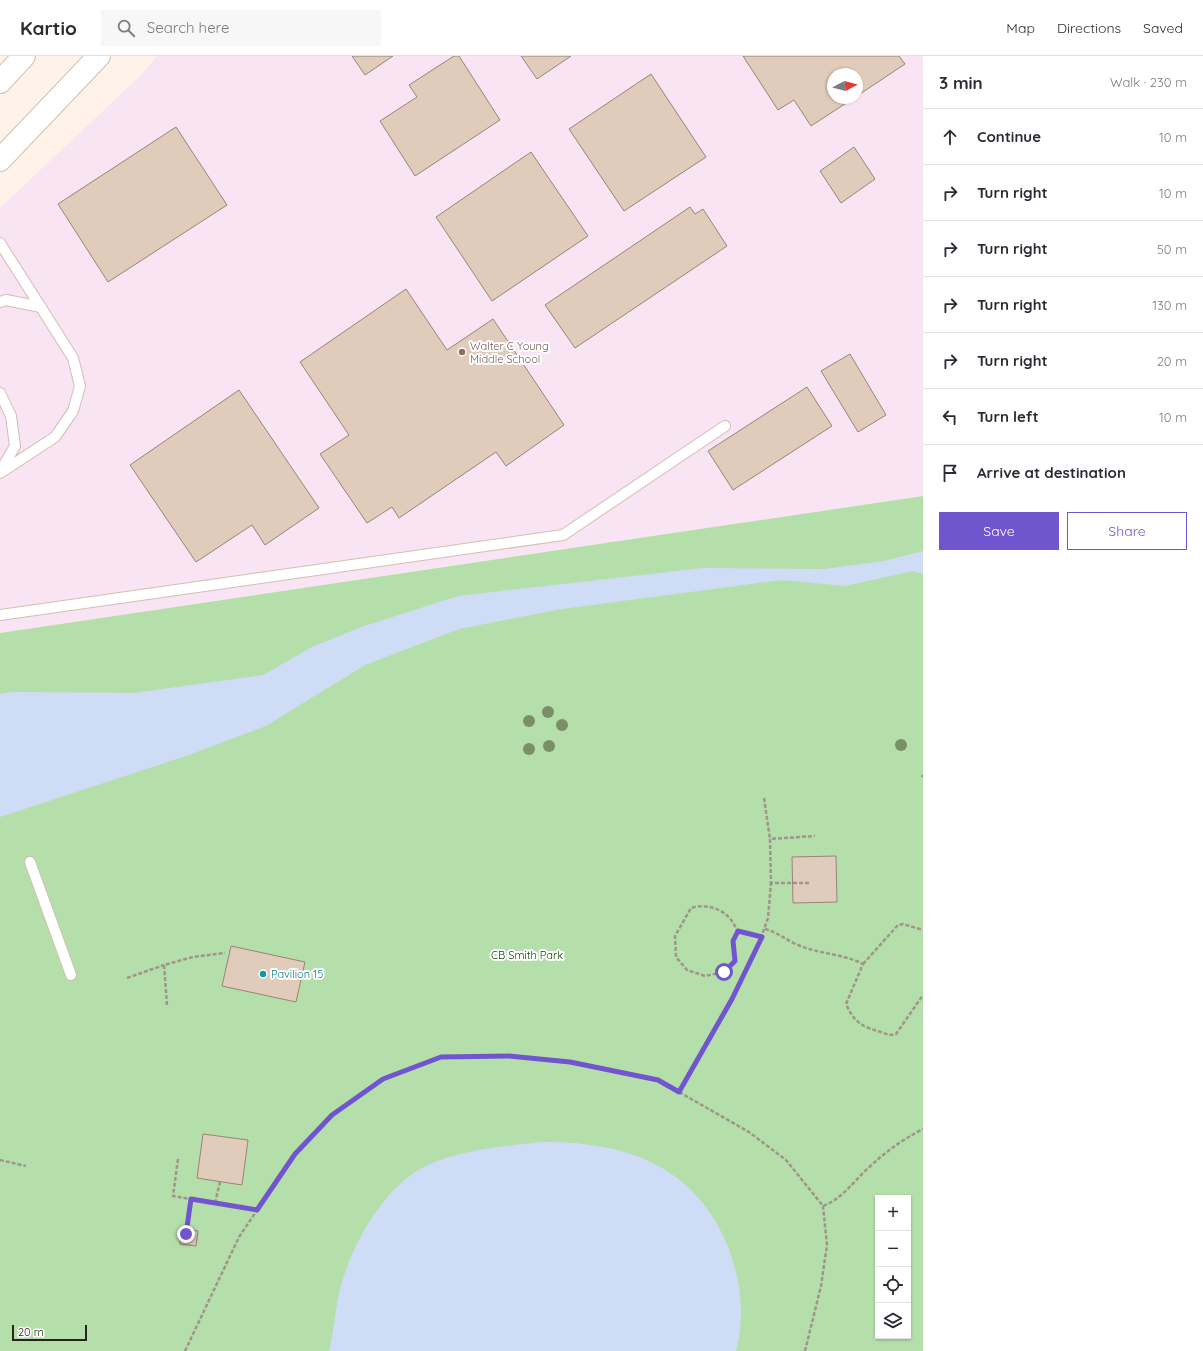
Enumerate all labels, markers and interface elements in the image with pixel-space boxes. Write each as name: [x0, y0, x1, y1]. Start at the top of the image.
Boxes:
search box: [101, 10, 381, 46]
text: Kartio: [20, 16, 77, 40]
icon: search: [115, 17, 137, 39]
text: Search here: [147, 18, 230, 37]
text: Map: [1006, 19, 1035, 37]
text: Directions: [1057, 19, 1121, 37]
text: Saved: [1143, 19, 1183, 37]
north arrow: [827, 68, 863, 104]
text: 3 min: [939, 72, 983, 93]
text: Walk · 230 m: [1110, 74, 1187, 90]
icon: ahead: [939, 126, 961, 148]
text: Continue: [977, 127, 1041, 146]
text: 10 m: [1159, 129, 1187, 145]
icon: right: [939, 182, 961, 204]
text: Turn right: [977, 183, 1048, 202]
text: 10 m: [1159, 185, 1187, 201]
icon: right: [939, 238, 961, 260]
text: Turn right: [977, 239, 1048, 258]
text: 50 m: [1157, 241, 1187, 257]
icon: right: [939, 294, 961, 316]
text: Turn right: [977, 295, 1048, 314]
text: 130 m: [1152, 297, 1187, 313]
place label: Walter C Young Middle School: [470, 339, 549, 366]
marker: Walter C Young Middle School: [457, 347, 467, 357]
icon: right: [939, 350, 961, 372]
text: Turn right: [977, 351, 1048, 370]
text: 20 m: [1157, 353, 1187, 369]
icon: left: [939, 406, 961, 428]
text: Turn left: [977, 407, 1039, 426]
text: 10 m: [1159, 409, 1187, 425]
icon: arrive: [939, 462, 961, 484]
text: Arrive at destination: [977, 463, 1126, 482]
button: Save: [939, 512, 1059, 550]
button: Share: [1067, 512, 1187, 550]
park label: CB Smith Park: [491, 948, 563, 962]
route start: [715, 963, 733, 981]
place label: Pavilion 15: [271, 967, 323, 981]
marker: Pavilion 15: [258, 969, 268, 979]
map controls: [875, 1195, 911, 1339]
button: +: [875, 1195, 911, 1231]
route end: [177, 1225, 195, 1243]
button: −: [875, 1231, 911, 1267]
button: locate: [875, 1267, 911, 1303]
button: layers: [875, 1303, 911, 1339]
scale bar: [12, 1323, 87, 1342]
text: 20 m: [18, 1325, 44, 1339]

